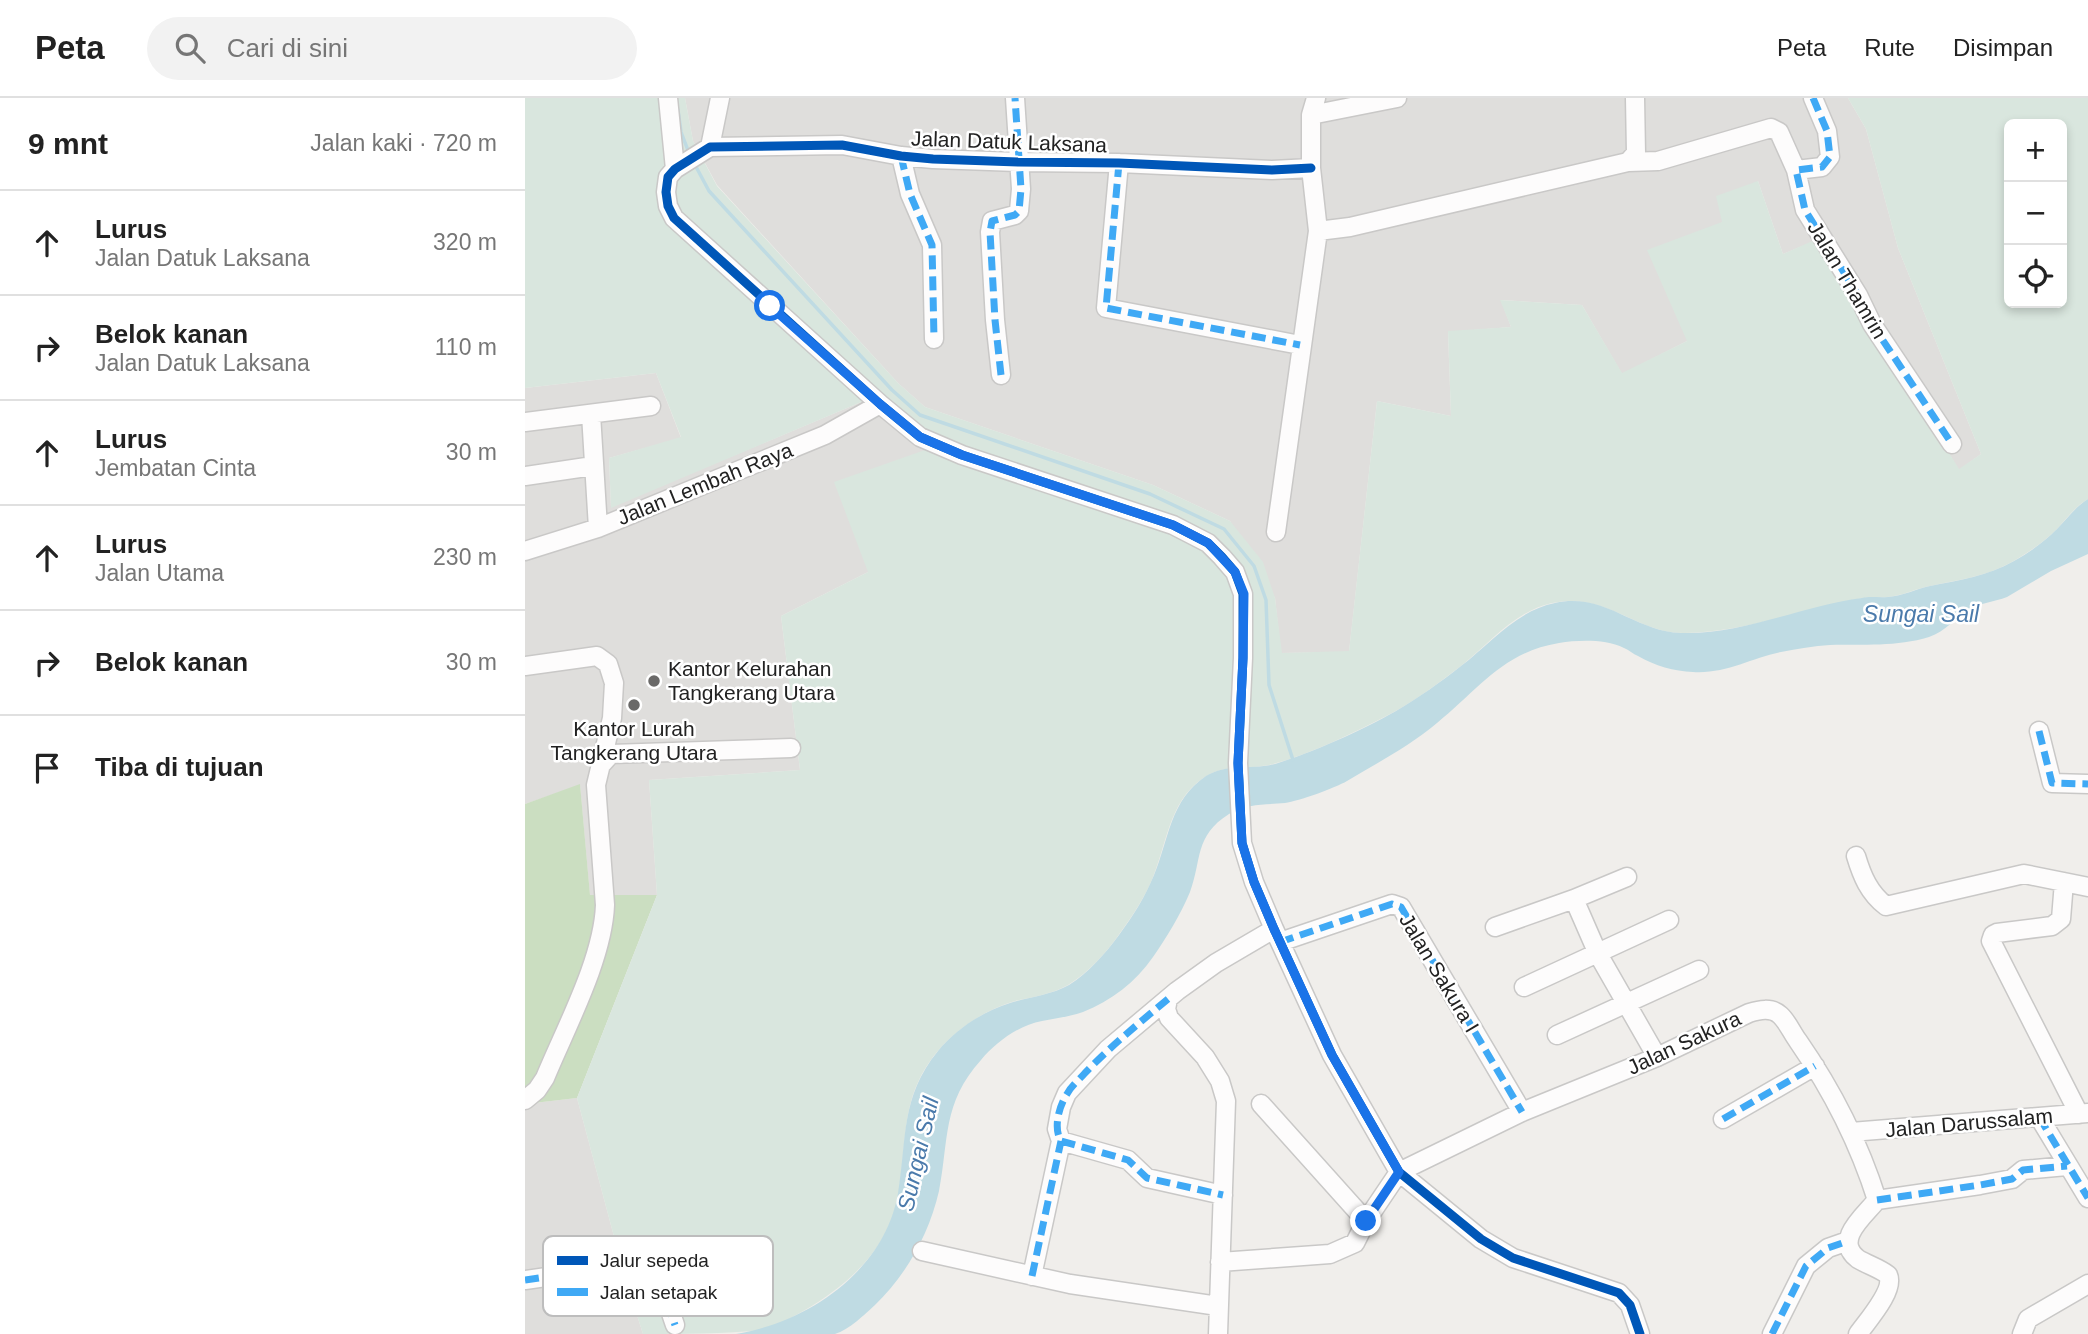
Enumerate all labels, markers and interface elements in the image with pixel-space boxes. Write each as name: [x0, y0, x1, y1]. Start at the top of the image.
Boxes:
search box: [147, 17, 637, 80]
text: Peta: [35, 29, 105, 66]
icon: search: [171, 29, 209, 67]
text: Cari di sini: [227, 33, 348, 63]
text: Peta: [1777, 34, 1826, 61]
text: Rute: [1864, 34, 1915, 61]
text: Disimpan: [1953, 34, 2053, 61]
map controls: [2004, 119, 2067, 308]
button: +: [2004, 119, 2067, 182]
text: 9 mnt: [28, 127, 108, 160]
street label: Jalan Datuk Laksana: [911, 127, 1108, 156]
text: Jalan kaki · 720 m: [310, 130, 497, 156]
button: −: [2004, 182, 2067, 245]
text: Lurus: [95, 214, 167, 244]
street label: Jalan Thamrin: [1803, 217, 1891, 343]
icon: ahead: [28, 224, 66, 262]
text: 320 m: [433, 229, 497, 255]
text: Jalan Datuk Laksana: [95, 245, 310, 271]
button: locate: [2004, 245, 2067, 308]
route start: [754, 290, 785, 321]
text: Belok kanan: [95, 319, 248, 349]
icon: right: [28, 329, 66, 367]
text: 110 m: [435, 334, 497, 360]
text: Jalan Datuk Laksana: [95, 350, 310, 376]
text: Lurus: [95, 424, 167, 454]
icon: ahead: [28, 434, 66, 472]
street label: Jalan Lembah Raya: [614, 438, 796, 529]
text: 30 m: [446, 439, 497, 465]
text: Jembatan Cinta: [95, 455, 256, 481]
text: Lurus: [95, 529, 167, 559]
icon: ahead: [28, 539, 66, 577]
text: 230 m: [433, 544, 497, 570]
text: Jalan Utama: [95, 560, 224, 586]
water label: Sungai Sail: [1863, 601, 1980, 627]
icon: right: [28, 644, 66, 682]
text: Belok kanan: [95, 647, 248, 677]
text: 30 m: [446, 649, 497, 675]
place label: Kantor Kelurahan Tangkerang Utara: [668, 657, 835, 704]
marker: Kantor Kelurahan Tangkerang Utara: [646, 673, 662, 689]
marker: Kantor Lurah Tangkerang Utara: [626, 697, 642, 713]
place label: Kantor Lurah Tangkerang Utara: [551, 717, 718, 764]
icon: arrive: [28, 749, 66, 787]
text: Tiba di tujuan: [95, 752, 264, 782]
street label: Jalan Sakura I: [1395, 909, 1484, 1036]
street label: Jalan Sakura: [1623, 1006, 1744, 1079]
water label: Sungai Sail: [892, 1094, 944, 1214]
street label: Jalan Darussalam: [1884, 1104, 2054, 1141]
route end: [1350, 1205, 1381, 1236]
legend: [543, 1236, 773, 1316]
text: Jalur sepeda: [600, 1250, 709, 1271]
text: Jalan setapak: [600, 1282, 718, 1303]

